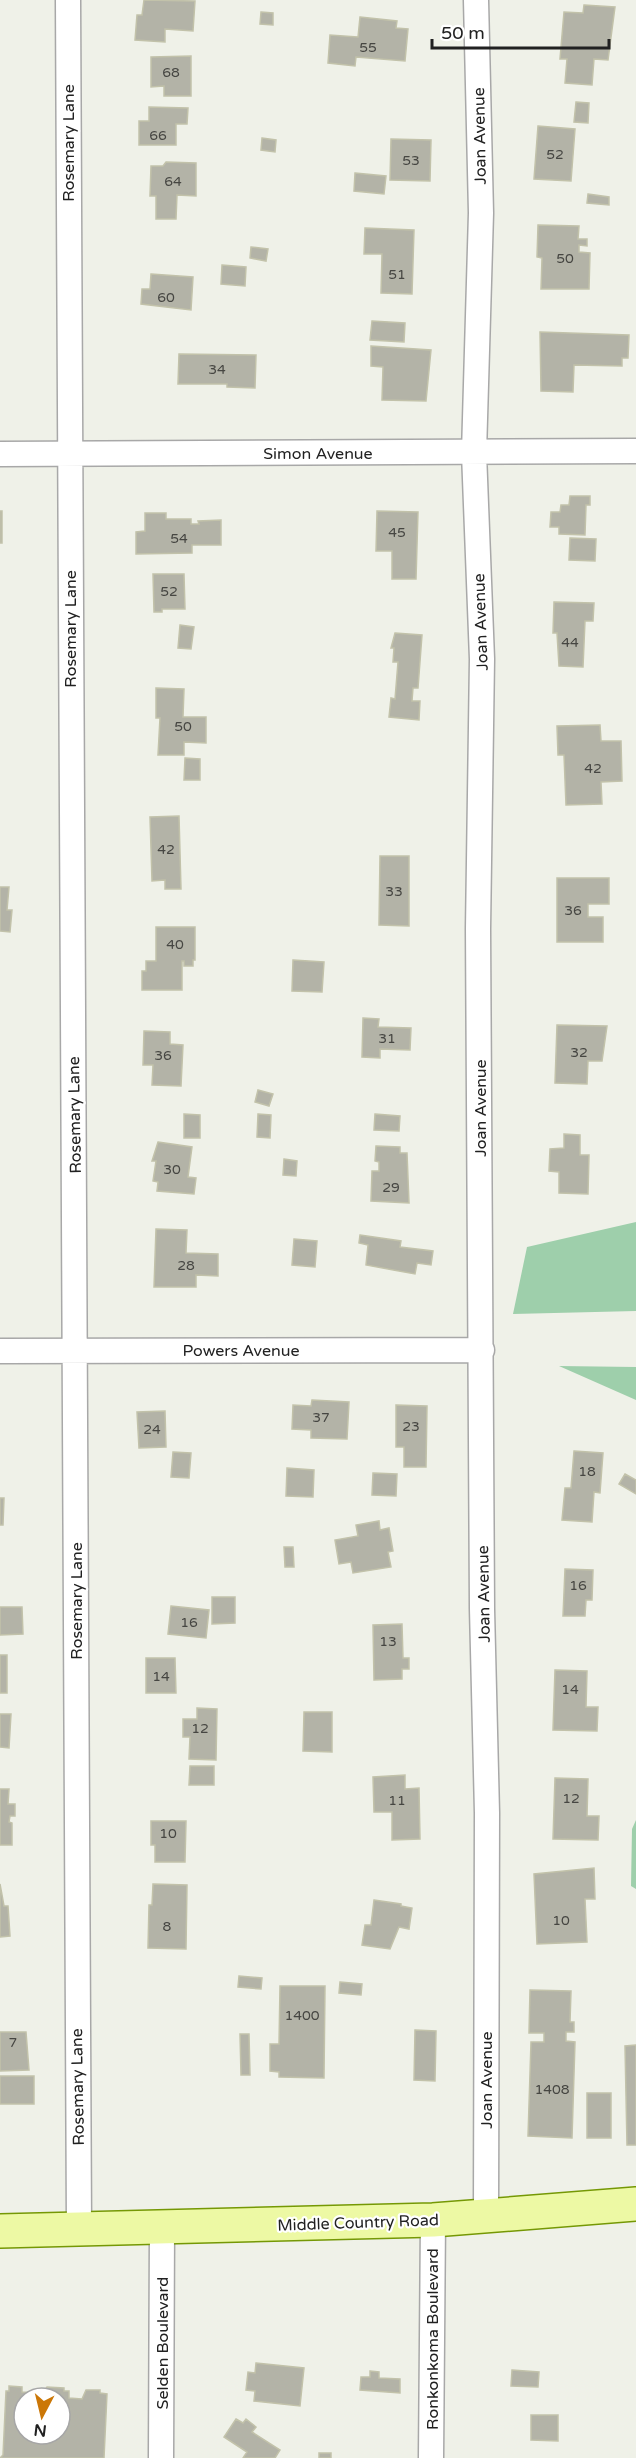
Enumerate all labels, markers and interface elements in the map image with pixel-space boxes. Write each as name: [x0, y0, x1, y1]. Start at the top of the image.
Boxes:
scale bar: [432, 12, 609, 50]
text: 50 m: [441, 22, 485, 44]
house number: 55: [359, 39, 377, 56]
house number: 68: [162, 64, 180, 81]
street label: Rosemary Lane: [59, 84, 79, 202]
street label: Joan Avenue: [469, 87, 491, 185]
house number: 66: [149, 127, 167, 144]
house number: 52: [546, 146, 564, 163]
house number: 53: [402, 152, 420, 169]
house number: 64: [164, 173, 182, 190]
house number: 50: [556, 250, 574, 267]
house number: 51: [388, 266, 406, 283]
house number: 60: [157, 289, 175, 306]
house number: 34: [208, 361, 226, 378]
street label: Simon Avenue: [263, 444, 373, 464]
house number: 45: [388, 524, 406, 541]
house number: 54: [170, 530, 188, 547]
street label: Rosemary Lane: [61, 570, 81, 688]
street label: Joan Avenue: [469, 573, 493, 671]
house number: 52: [160, 583, 178, 600]
house number: 44: [561, 634, 579, 651]
house number: 50: [174, 718, 192, 735]
house number: 42: [584, 760, 602, 777]
house number: 42: [157, 841, 175, 858]
house number: 33: [385, 883, 403, 900]
house number: 36: [564, 902, 582, 919]
house number: 40: [166, 936, 184, 953]
house number: 31: [378, 1030, 396, 1047]
house number: 32: [570, 1044, 588, 1061]
house number: 36: [154, 1047, 172, 1064]
street label: Rosemary Lane: [64, 1056, 86, 1174]
street label: Joan Avenue: [471, 1059, 491, 1157]
house number: 30: [163, 1161, 181, 1178]
house number: 29: [382, 1179, 400, 1196]
house number: 28: [177, 1257, 195, 1274]
street label: Powers Avenue: [183, 1341, 300, 1361]
house number: 37: [312, 1409, 330, 1426]
house number: 23: [402, 1418, 420, 1435]
house number: 24: [143, 1421, 161, 1438]
house number: 18: [578, 1463, 596, 1480]
street label: Rosemary Lane: [67, 1542, 87, 1660]
street label: Joan Avenue: [473, 1545, 495, 1643]
house number: 16: [569, 1577, 587, 1594]
house number: 16: [180, 1614, 198, 1631]
house number: 13: [379, 1633, 397, 1650]
house number: 14: [152, 1668, 170, 1685]
house number: 14: [561, 1681, 579, 1698]
house number: 12: [191, 1720, 209, 1737]
house number: 12: [562, 1790, 580, 1807]
house number: 11: [388, 1792, 406, 1809]
house number: 10: [159, 1825, 177, 1842]
house number: 10: [552, 1912, 570, 1929]
house number: 8: [163, 1918, 172, 1935]
house number: 1400: [284, 2007, 320, 2024]
street label: Rosemary Lane: [67, 2028, 89, 2146]
street label: Joan Avenue: [477, 2031, 497, 2129]
house number: 7: [9, 2034, 17, 2051]
house number: 1408: [534, 2081, 570, 2098]
street label: Middle Country Road: [277, 2210, 439, 2236]
street label: Ronkonkoma Boulevard: [423, 2248, 443, 2430]
street label: Selden Boulevard: [153, 2277, 173, 2409]
north arrow: [12, 2386, 72, 2446]
text: N: [33, 2419, 48, 2441]

